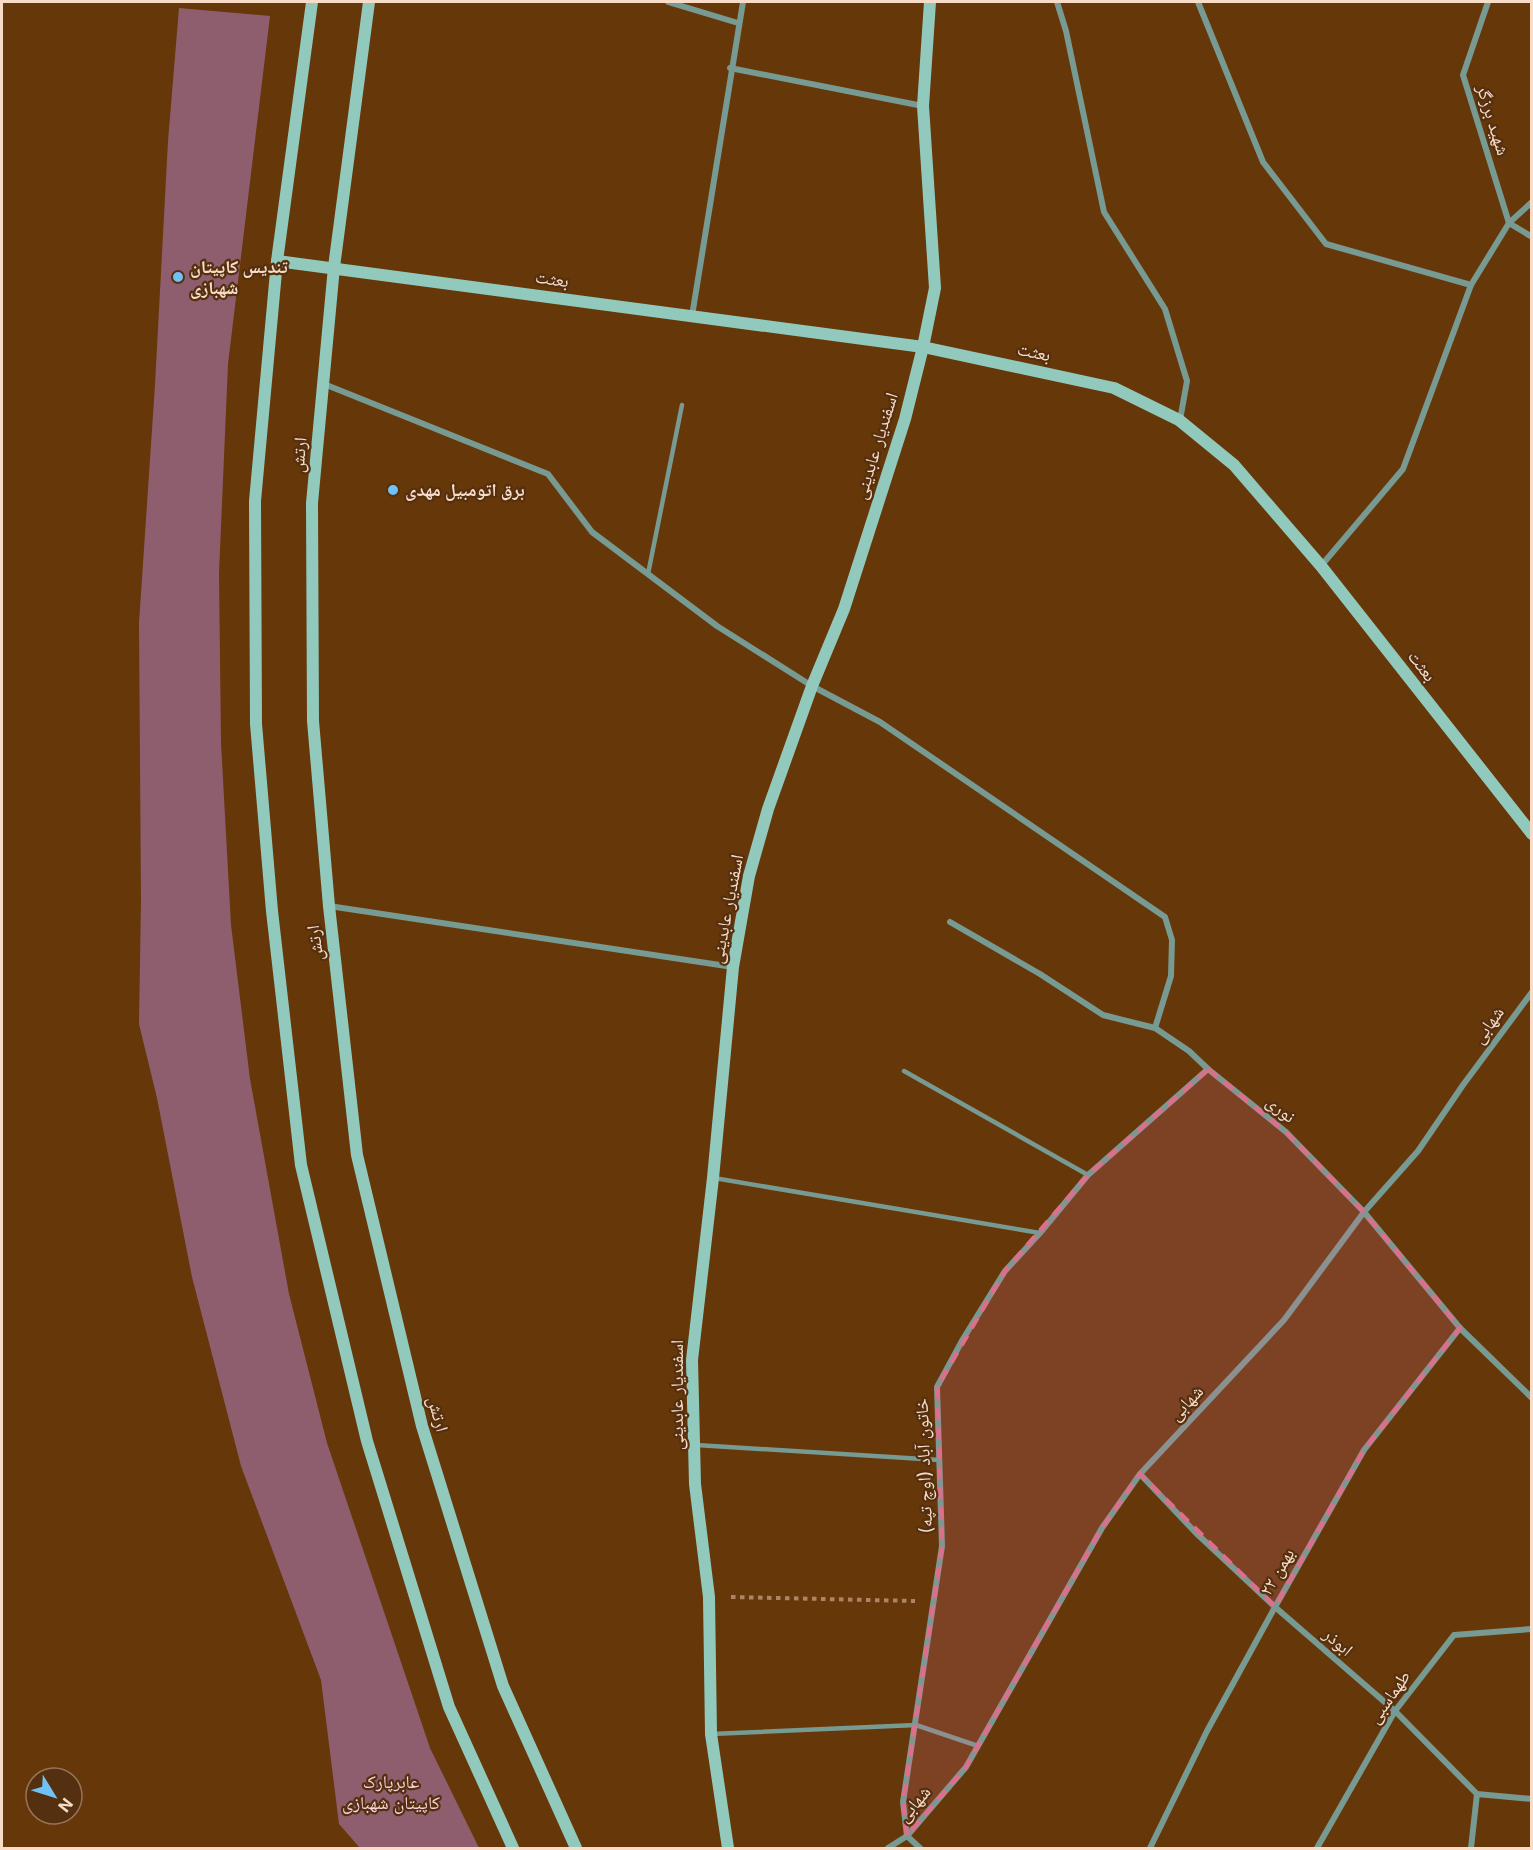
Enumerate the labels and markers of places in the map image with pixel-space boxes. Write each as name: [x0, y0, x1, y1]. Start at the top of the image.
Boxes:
place label: تندیس کاپیتان شهبازی: [190, 256, 288, 299]
marker: تندیس کاپیتان شهبازی: [171, 270, 185, 284]
place label: برق اتومبیل مهدی: [405, 479, 525, 501]
marker: برق اتومبیل مهدی: [386, 483, 400, 497]

